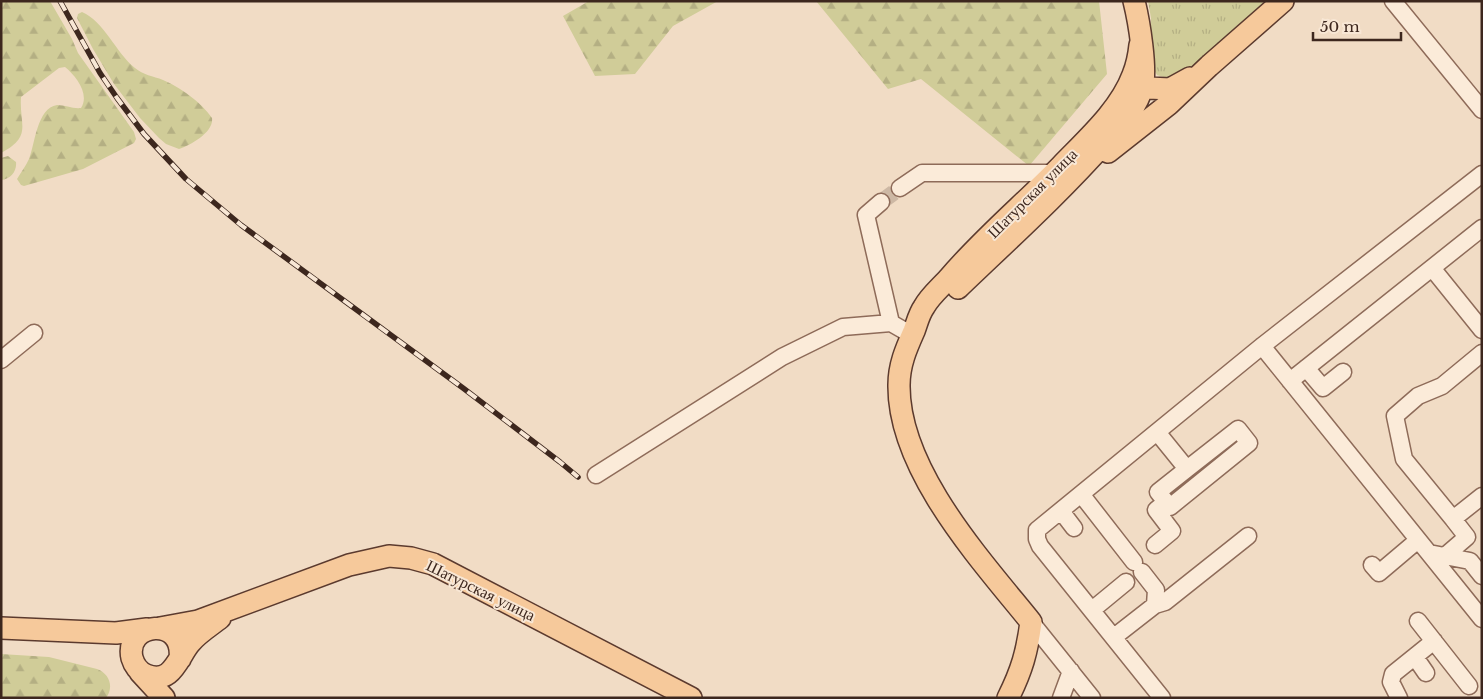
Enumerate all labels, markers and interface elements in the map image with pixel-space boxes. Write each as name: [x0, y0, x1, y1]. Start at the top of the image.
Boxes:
scale bar: [1313, 10, 1400, 42]
text: 50 m: [1320, 17, 1360, 36]
street label: Шатурская улица: [983, 144, 1081, 242]
street label: Шатурская улица: [423, 555, 539, 625]

